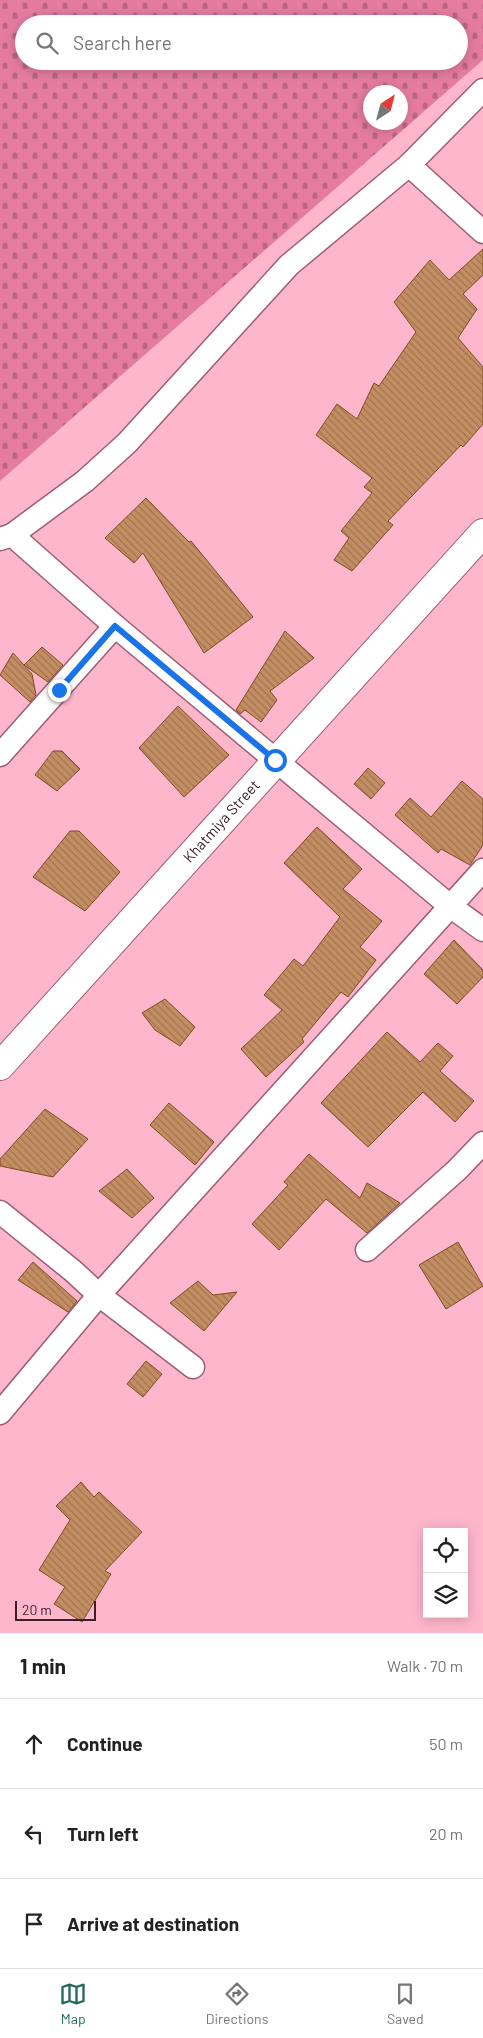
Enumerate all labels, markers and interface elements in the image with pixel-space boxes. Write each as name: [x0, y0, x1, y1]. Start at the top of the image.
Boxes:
search box: [15, 15, 468, 70]
icon: search: [33, 29, 61, 57]
text: Search here: [73, 31, 172, 54]
north arrow: [363, 85, 408, 130]
route end: [48, 679, 71, 702]
route start: [264, 749, 287, 772]
street label: Khatmiya Street: [179, 776, 263, 866]
map controls: [423, 1528, 468, 1618]
button: locate: [423, 1528, 468, 1573]
button: layers: [423, 1573, 468, 1618]
scale bar: [15, 1598, 96, 1621]
text: 20 m: [22, 1601, 52, 1618]
text: 1 min: [20, 1653, 66, 1678]
text: Walk · 70 m: [387, 1656, 463, 1675]
icon: ahead: [20, 1730, 48, 1758]
text: Continue: [67, 1732, 143, 1755]
text: 50 m: [429, 1734, 463, 1753]
icon: left: [20, 1820, 48, 1848]
text: Turn left: [67, 1822, 138, 1845]
text: 20 m: [429, 1824, 463, 1843]
icon: arrive: [20, 1910, 48, 1938]
text: Arrive at destination: [67, 1912, 239, 1935]
tab: Map: [59, 1980, 87, 2027]
tab: Directions: [206, 1980, 268, 2027]
tab: Saved: [387, 1980, 424, 2027]

